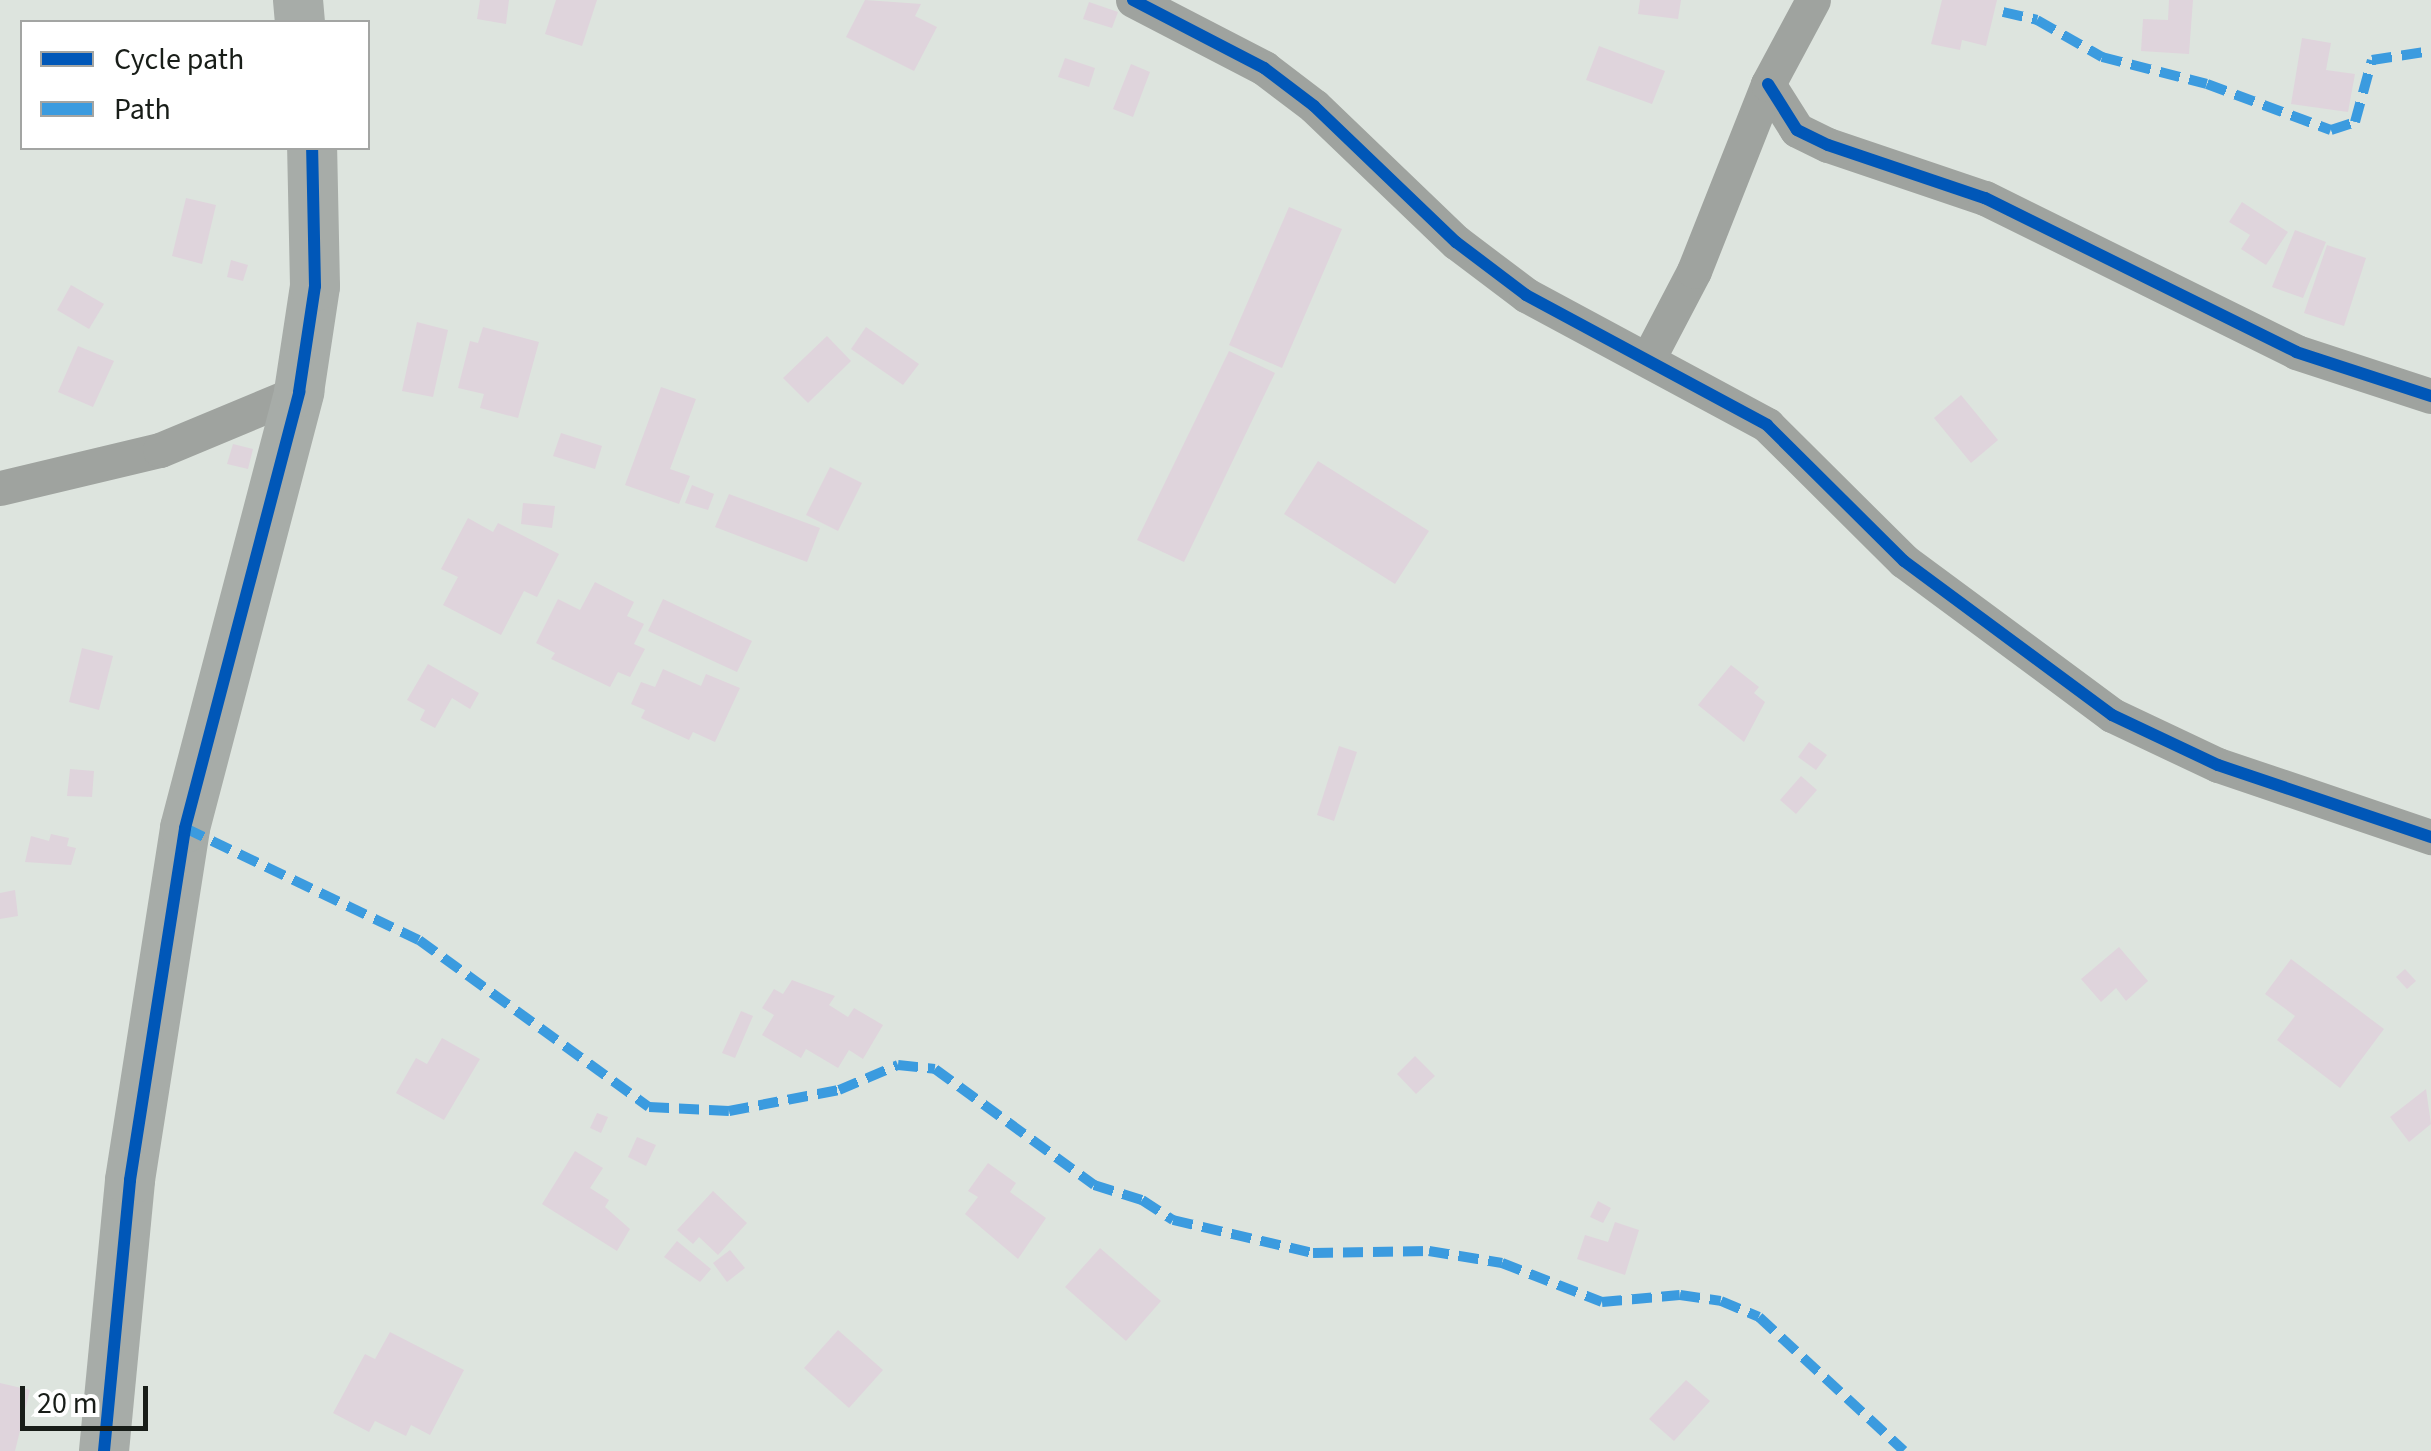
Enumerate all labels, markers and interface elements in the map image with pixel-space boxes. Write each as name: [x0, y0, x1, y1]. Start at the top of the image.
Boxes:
legend: [20, 20, 370, 150]
text: Cycle path: [114, 38, 244, 81]
text: Path: [114, 88, 171, 131]
scale bar: [25, 1366, 152, 1428]
text: 20 m: [37, 1382, 98, 1425]

